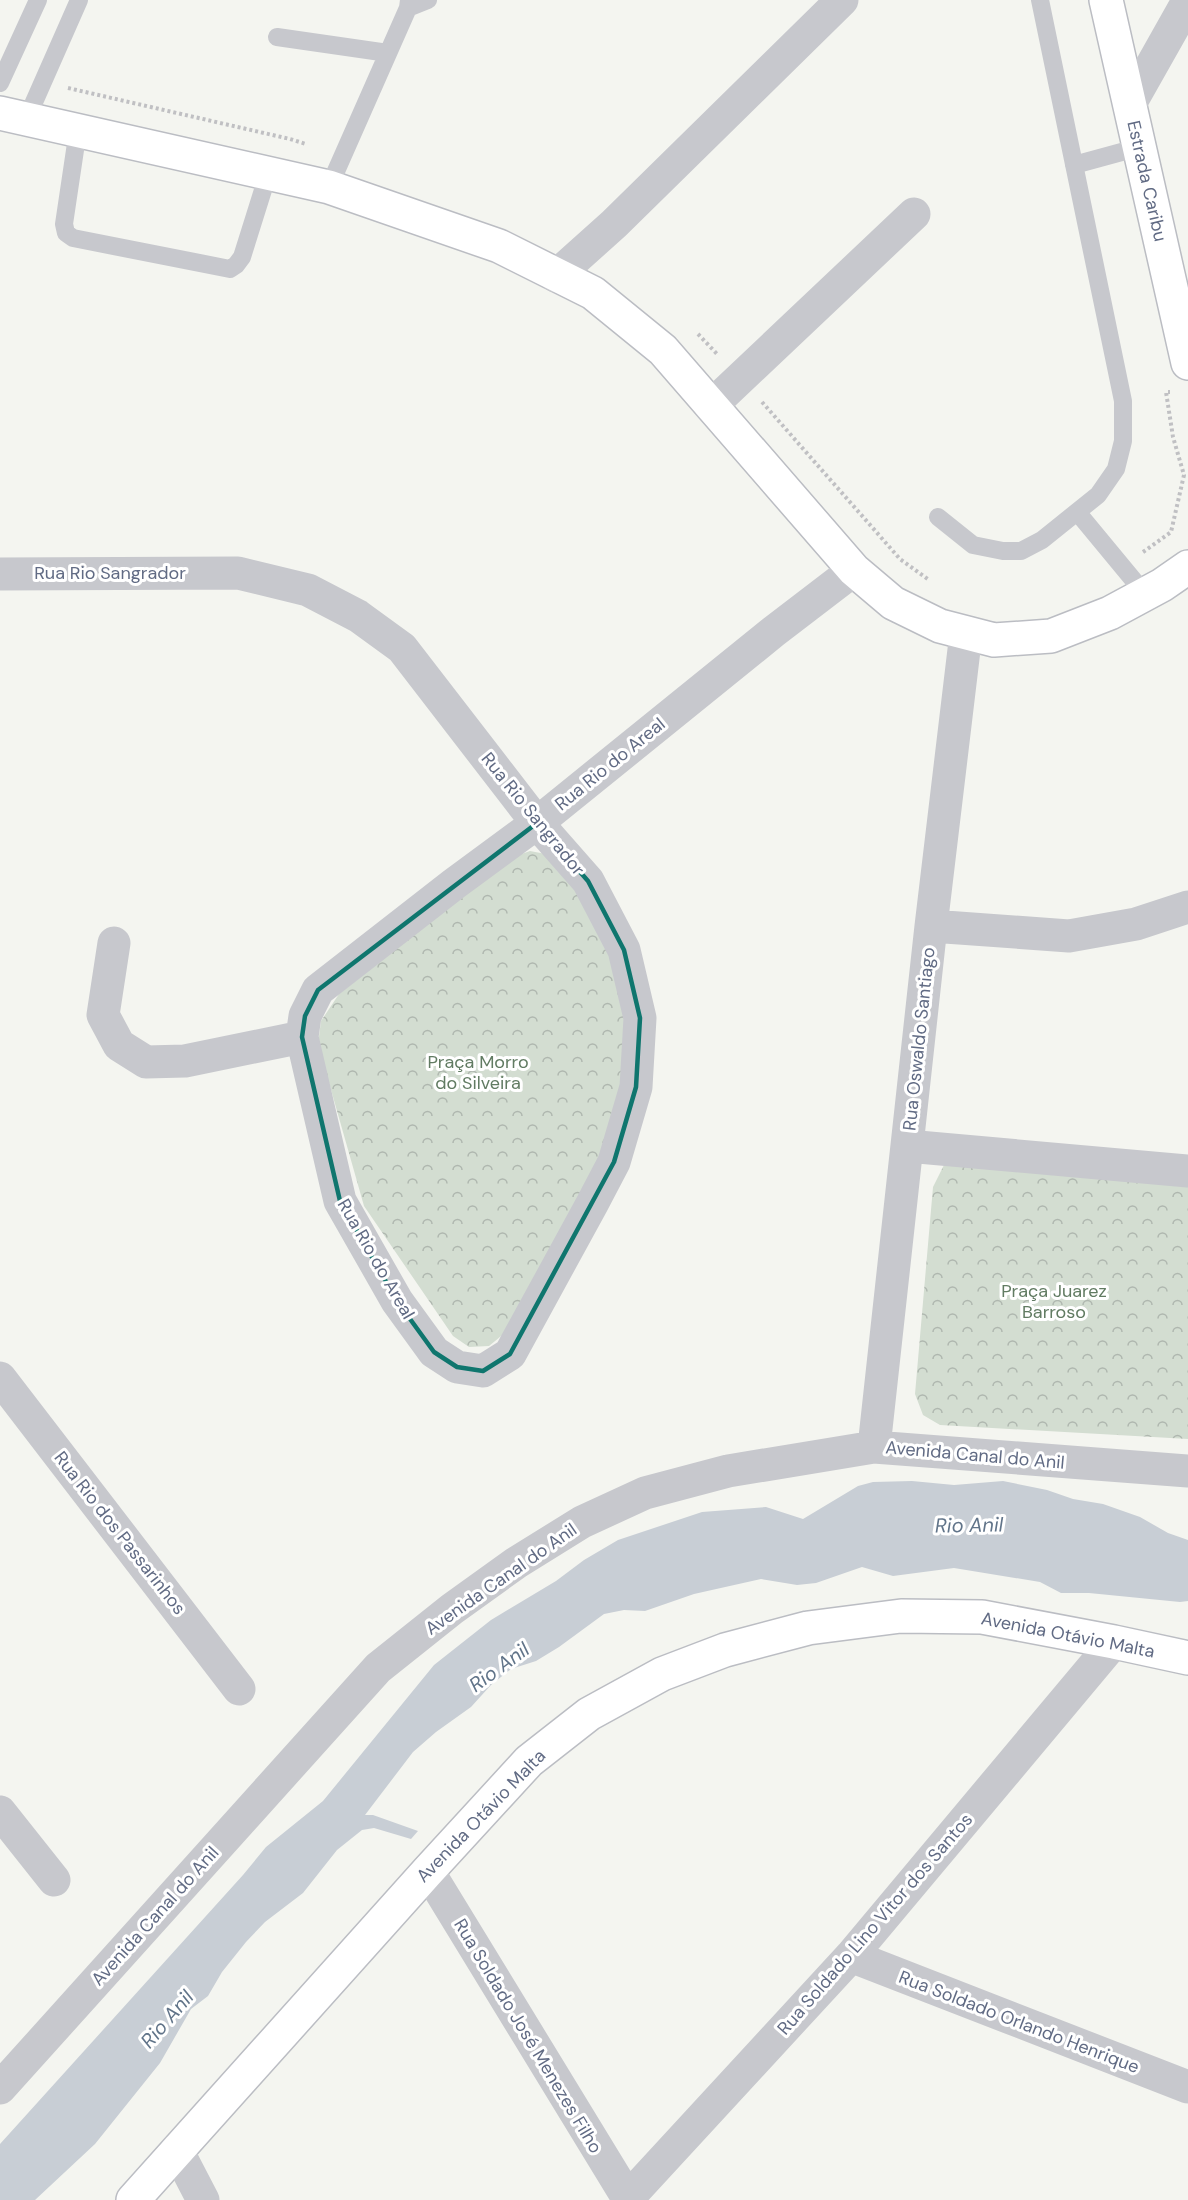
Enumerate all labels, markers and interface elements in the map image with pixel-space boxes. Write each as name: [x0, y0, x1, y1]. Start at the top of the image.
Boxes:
street label: Estrada Caribu: [1121, 118, 1173, 244]
street label: Rua Rio Sangrador: [34, 561, 186, 585]
street label: Rua Rio do Areal: [550, 712, 670, 816]
street label: Rua Rio Sangrador: [476, 747, 590, 881]
street label: Rua Oswaldo Santiago: [897, 946, 941, 1132]
park label: Praça Morro do Silveira: [427, 1050, 529, 1095]
street label: Rua Rio do Areal: [332, 1194, 420, 1324]
park label: Praça Juarez Barroso: [1001, 1279, 1107, 1324]
street label: Avenida Canal do Anil: [884, 1435, 1066, 1475]
street label: Rua Rio dos Passarinhos: [49, 1446, 191, 1620]
water label: Rio Anil: [935, 1511, 1004, 1539]
street label: Avenida Canal do Anil: [420, 1518, 582, 1640]
street label: Avenida Otávio Malta: [979, 1606, 1157, 1664]
water label: Rio Anil: [464, 1636, 535, 1698]
street label: Avenida Otávio Malta: [411, 1744, 551, 1888]
street label: Rua Soldado Lino Vitor dos Santos: [772, 1808, 978, 2040]
street label: Avenida Canal do Anil: [86, 1841, 224, 1991]
street label: Rua Soldado José Menezes Filho: [448, 1914, 608, 2158]
street label: Rua Soldado Orlando Henrique: [895, 1965, 1143, 2079]
water label: Rio Anil: [135, 1984, 200, 2053]

